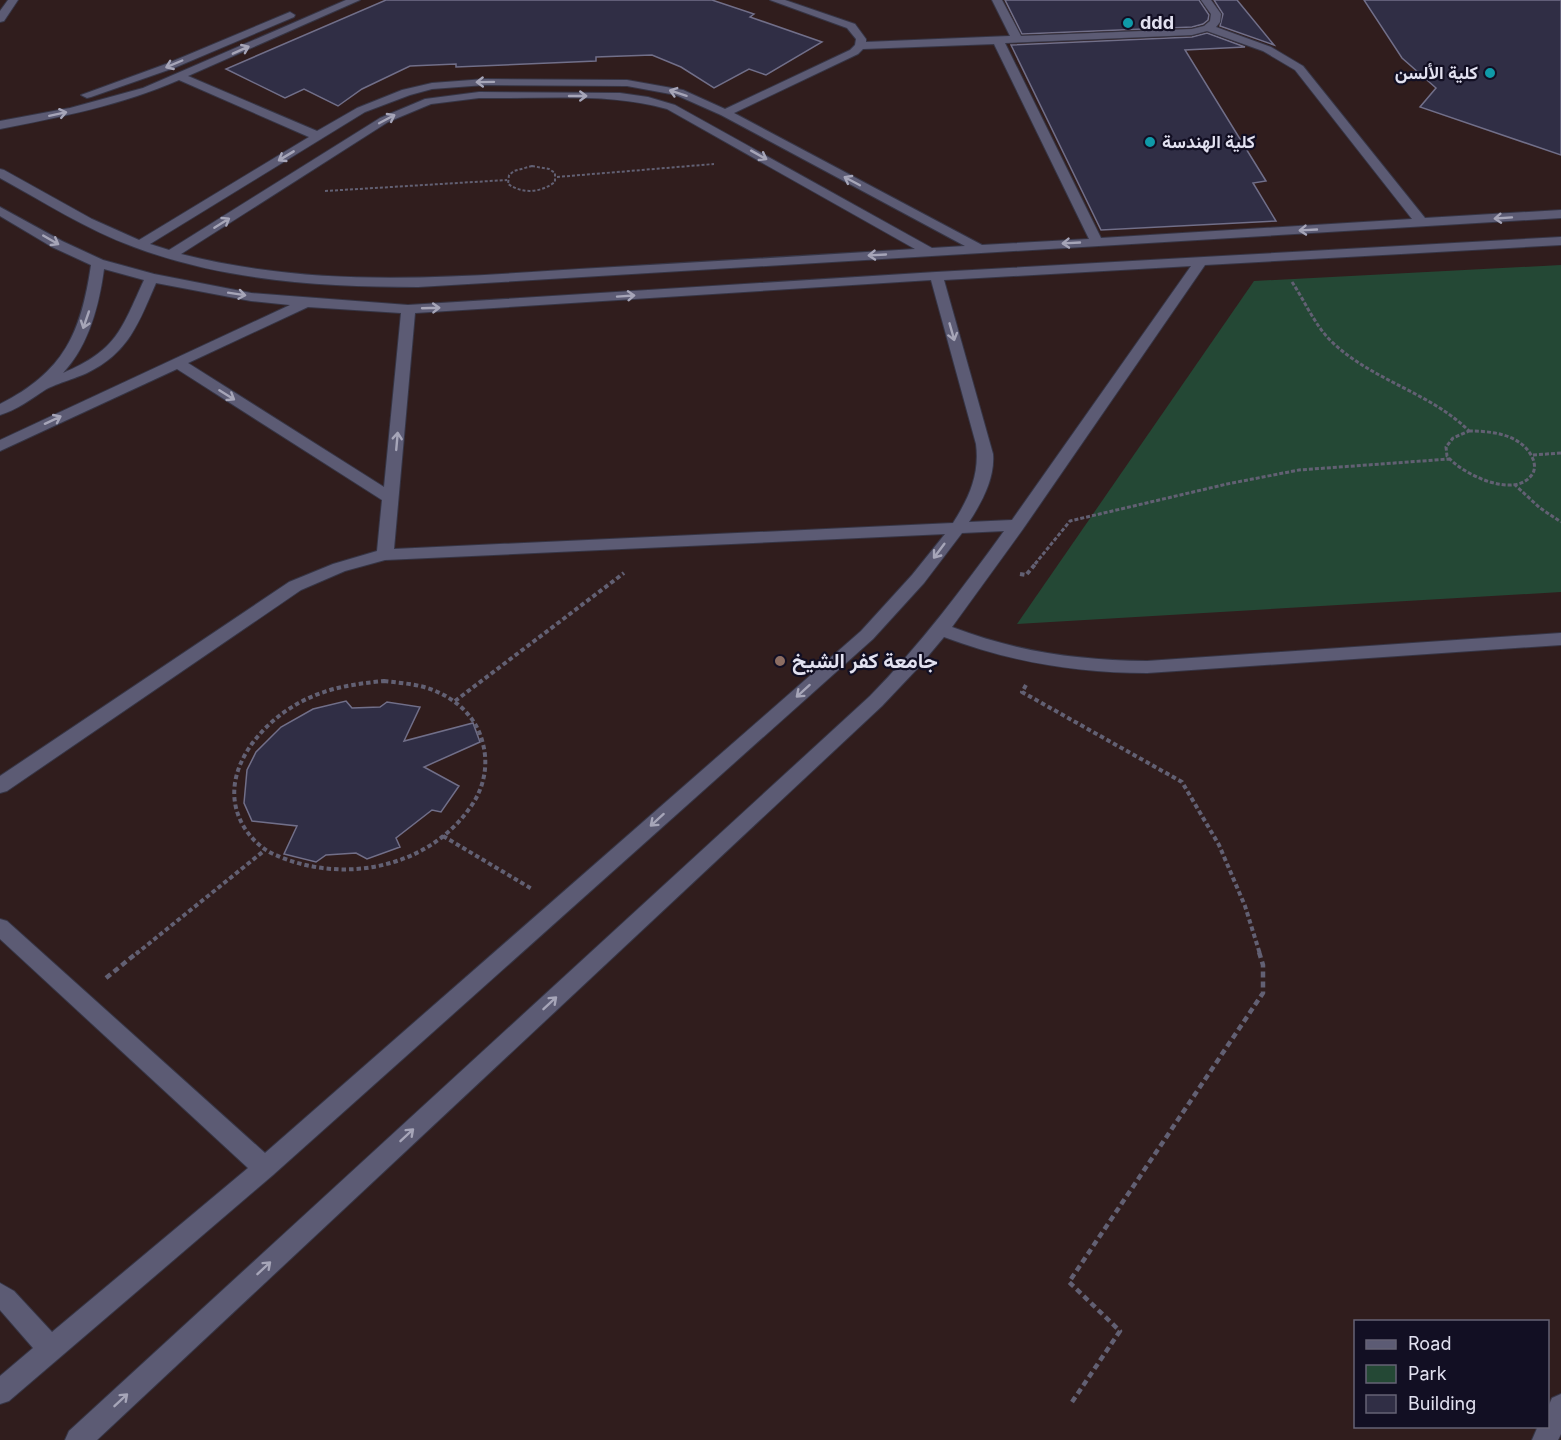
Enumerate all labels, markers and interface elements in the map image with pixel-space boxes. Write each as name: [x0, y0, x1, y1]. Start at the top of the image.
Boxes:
place label: ddd: [1140, 12, 1174, 33]
marker: ddd: [1121, 16, 1135, 30]
one-way arrow: [232, 44, 250, 55]
one-way arrow: [166, 59, 184, 70]
place label: كلية الألسن: [1395, 62, 1478, 84]
marker: كلية الألسن: [1483, 66, 1497, 80]
one-way arrow: [475, 76, 495, 88]
one-way arrow: [669, 87, 688, 98]
one-way arrow: [567, 90, 587, 101]
one-way arrow: [47, 108, 67, 119]
one-way arrow: [378, 113, 395, 125]
place label: كلية الهندسة: [1162, 131, 1255, 153]
marker: كلية الهندسة: [1143, 135, 1157, 149]
one-way arrow: [750, 149, 767, 161]
one-way arrow: [278, 150, 295, 162]
one-way arrow: [844, 175, 861, 187]
one-way arrow: [1493, 213, 1513, 224]
one-way arrow: [213, 217, 230, 229]
one-way arrow: [1298, 224, 1318, 235]
one-way arrow: [41, 235, 59, 246]
one-way arrow: [1062, 238, 1082, 249]
one-way arrow: [867, 250, 887, 261]
one-way arrow: [226, 289, 246, 300]
one-way arrow: [615, 290, 635, 301]
one-way arrow: [420, 302, 440, 314]
one-way arrow: [80, 310, 91, 329]
one-way arrow: [947, 322, 958, 341]
one-way arrow: [218, 389, 235, 401]
one-way arrow: [43, 414, 61, 426]
one-way arrow: [392, 431, 403, 451]
one-way arrow: [932, 543, 945, 559]
place label: جامعة كفر الشيخ: [792, 648, 938, 675]
marker: جامعة كفر الشيخ: [773, 654, 787, 668]
one-way arrow: [796, 684, 811, 698]
one-way arrow: [650, 813, 665, 827]
one-way arrow: [543, 996, 558, 1010]
one-way arrow: [400, 1128, 415, 1142]
one-way arrow: [257, 1261, 272, 1275]
legend: [1354, 1320, 1549, 1428]
text: Road: [1408, 1333, 1451, 1354]
text: Park: [1408, 1363, 1447, 1384]
one-way arrow: [114, 1393, 129, 1407]
text: Building: [1408, 1393, 1476, 1414]

